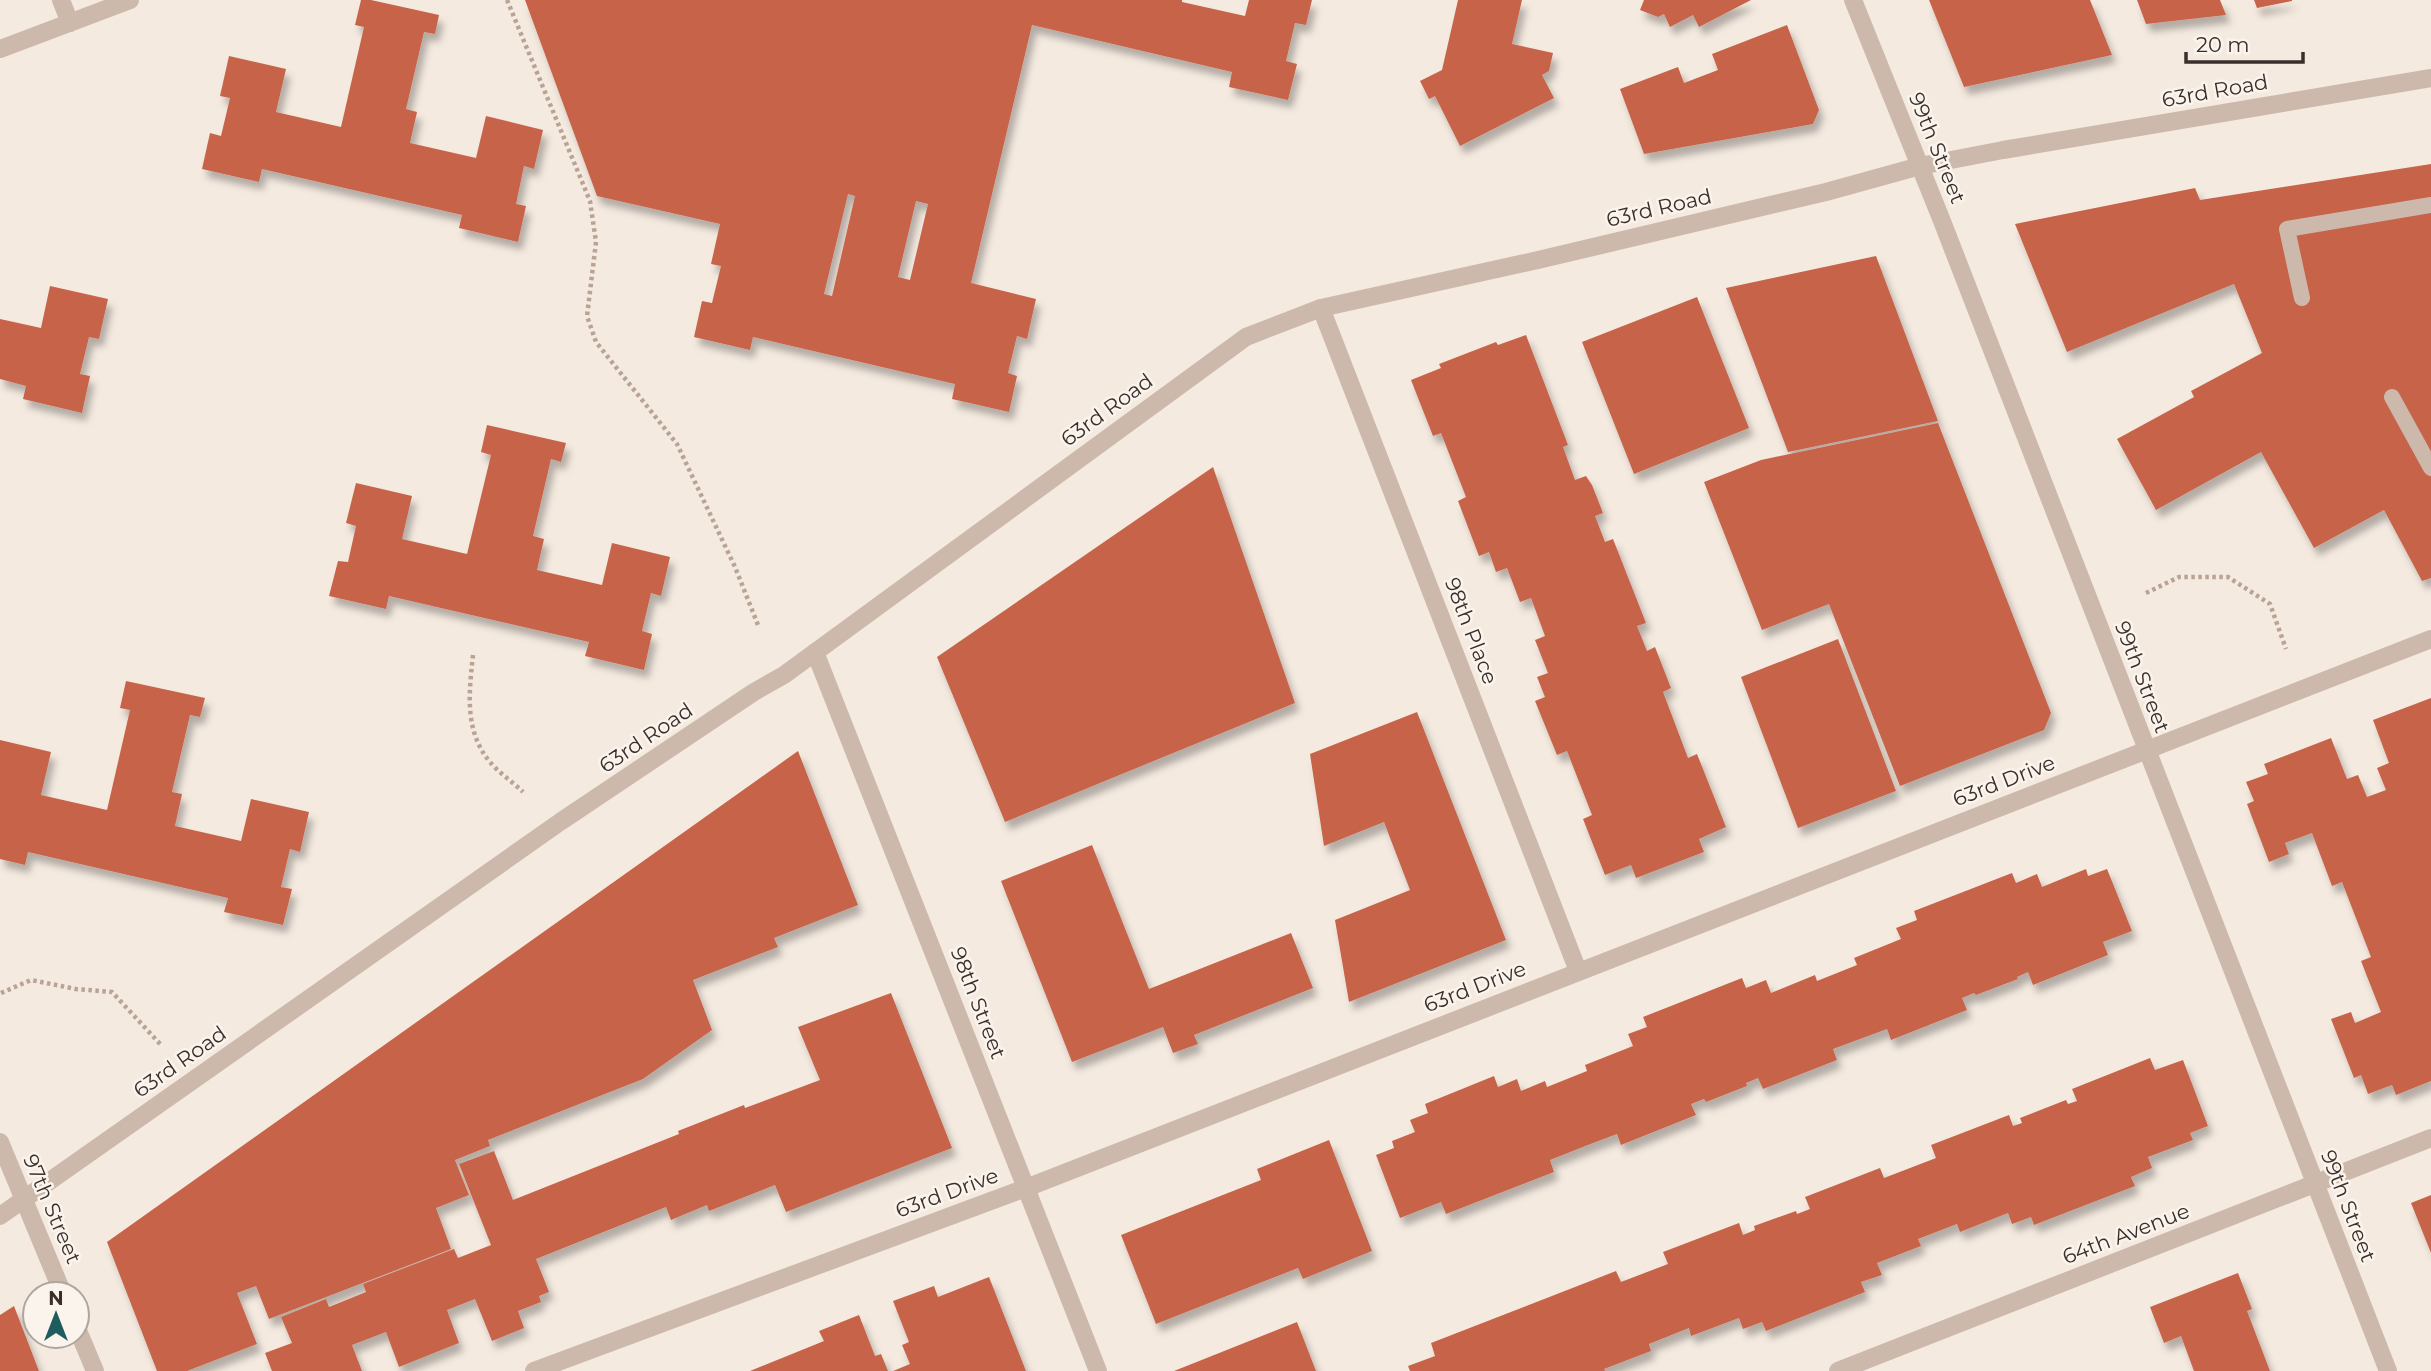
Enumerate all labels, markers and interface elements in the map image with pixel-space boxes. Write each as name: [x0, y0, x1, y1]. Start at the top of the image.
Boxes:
scale bar: [2186, 21, 2303, 65]
text: 20 m: [2196, 32, 2250, 57]
street label: 63rd Road: [2160, 69, 2270, 112]
street label: 99th Street: [1904, 89, 1971, 207]
street label: 63rd Road: [1604, 183, 1714, 232]
street label: 63rd Road: [1056, 368, 1158, 451]
street label: 98th Place: [1440, 574, 1503, 688]
street label: 99th Street: [2110, 617, 2175, 736]
street label: 63rd Road: [594, 697, 697, 778]
street label: 63rd Drive: [1949, 750, 2058, 811]
street label: 98th Street: [946, 943, 1011, 1062]
street label: 63rd Drive: [1420, 956, 1529, 1017]
street label: 63rd Road: [129, 1021, 231, 1103]
street label: 99th Street: [2316, 1146, 2381, 1265]
street label: 97th Street: [18, 1150, 87, 1267]
street label: 63rd Drive: [892, 1162, 1002, 1223]
street label: 64th Avenue: [2059, 1198, 2193, 1269]
north arrow: [21, 1280, 91, 1350]
text: N: [48, 1287, 64, 1310]

